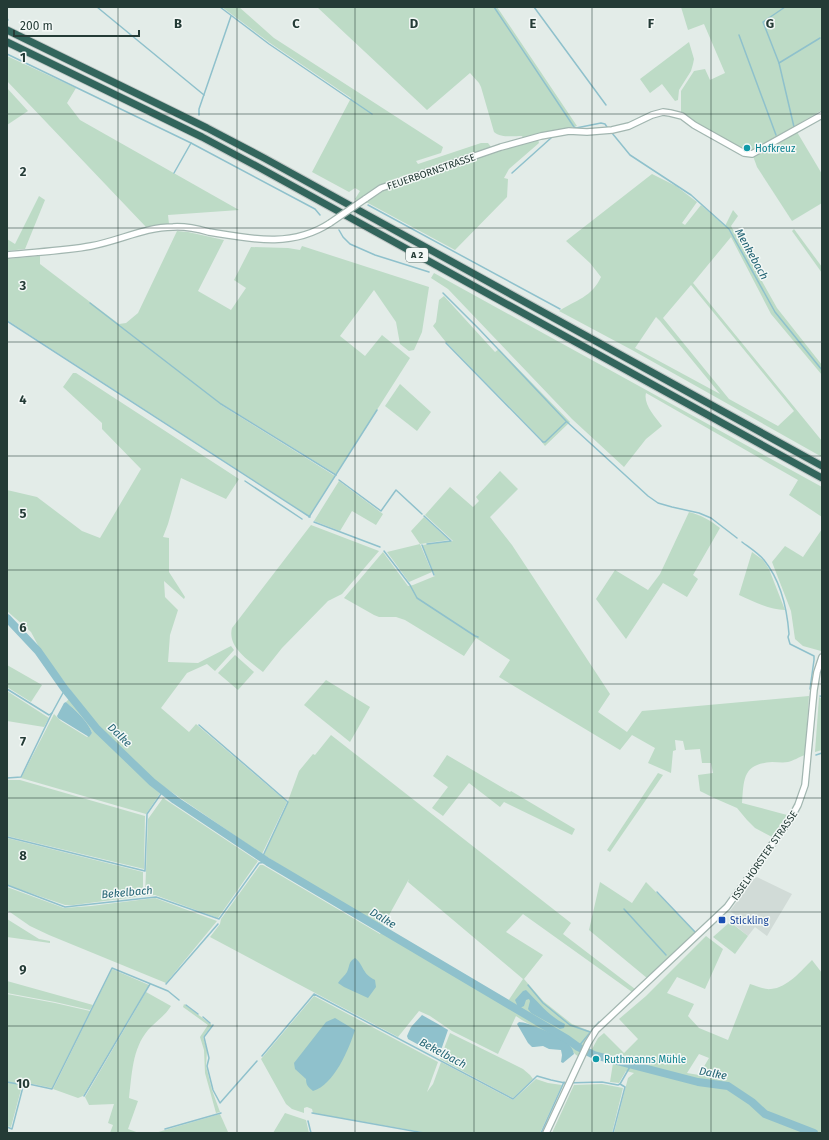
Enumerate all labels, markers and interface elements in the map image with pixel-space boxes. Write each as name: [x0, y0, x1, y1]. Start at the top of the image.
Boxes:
scale bar: [14, 12, 139, 38]
text: B: [174, 16, 182, 31]
text: C: [292, 16, 300, 31]
text: D: [410, 16, 419, 31]
text: E: [530, 16, 537, 31]
text: F: [648, 16, 655, 31]
text: G: [766, 16, 774, 31]
text: 200 m: [20, 19, 53, 33]
text: 1: [20, 50, 26, 65]
marker: Hofkreuz: [742, 143, 752, 153]
place label: Hofkreuz: [755, 143, 796, 155]
street label: FEUERBORNSTRASSE: [386, 151, 477, 193]
text: 2: [20, 164, 27, 179]
water label: Menkebach: [732, 226, 771, 282]
road number: A 2: [406, 248, 428, 262]
text: 3: [19, 278, 27, 293]
text: 4: [19, 392, 27, 407]
text: 5: [20, 506, 27, 521]
text: 6: [19, 620, 27, 635]
water label: Dalke: [105, 721, 135, 750]
text: 7: [20, 734, 26, 749]
street label: ISSELHORSTER STRASSE: [729, 808, 800, 903]
text: 8: [19, 848, 27, 863]
water label: Bekelbach: [101, 884, 153, 901]
water label: Dalke: [367, 906, 398, 931]
marker: Stickling: [717, 915, 727, 925]
place label: Stickling: [730, 915, 769, 927]
text: 9: [19, 962, 27, 977]
water label: Bekelbach: [417, 1036, 468, 1071]
marker: Ruthmanns Mühle: [591, 1054, 601, 1064]
place label: Ruthmanns Mühle: [604, 1054, 686, 1066]
water label: Dalke: [698, 1064, 728, 1083]
text: 10: [16, 1076, 30, 1091]

